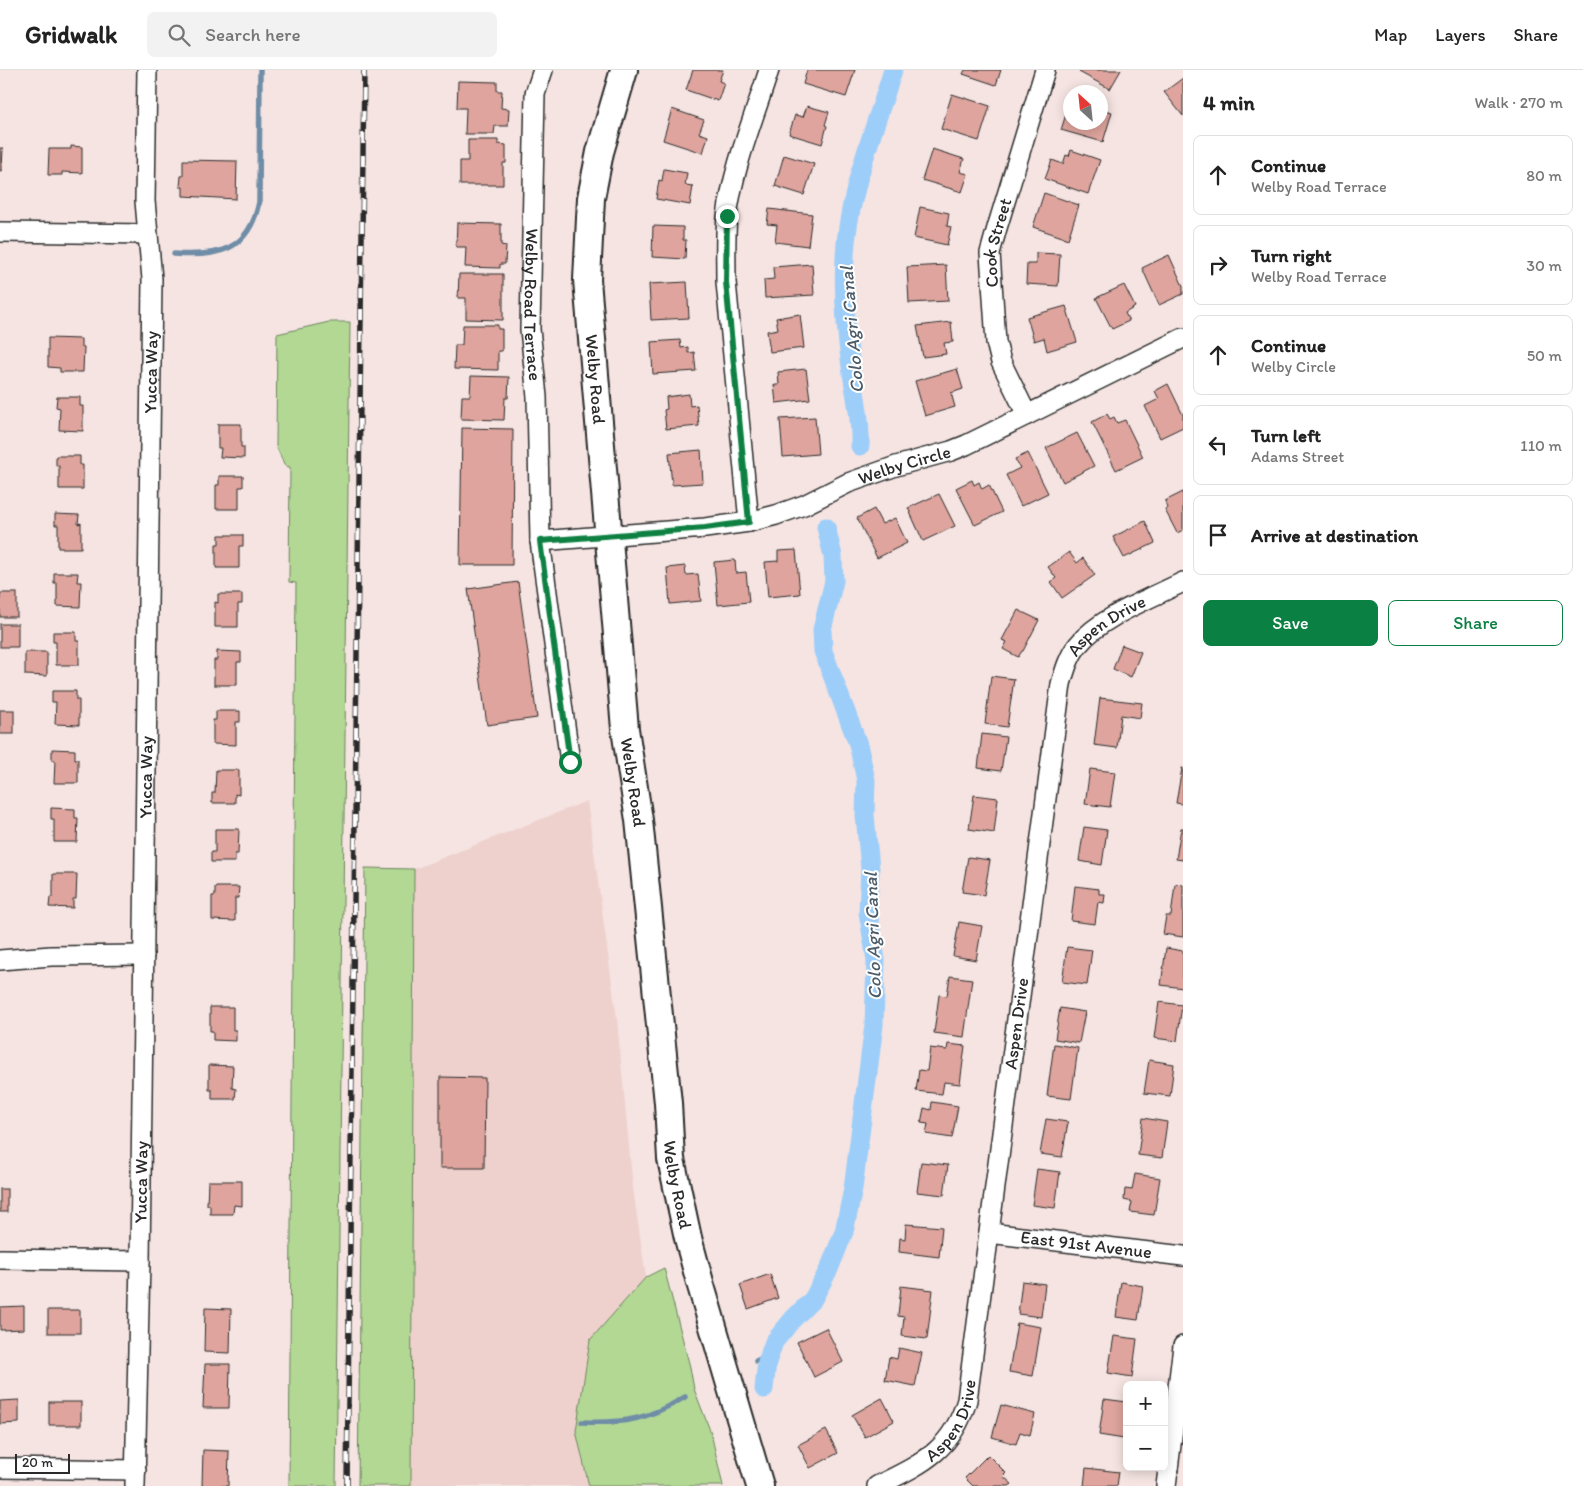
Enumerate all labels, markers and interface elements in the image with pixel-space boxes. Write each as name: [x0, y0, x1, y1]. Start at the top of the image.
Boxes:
search box: [147, 12, 497, 57]
text: Gridwalk: [25, 20, 117, 49]
icon: search: [165, 21, 193, 49]
text: Search here: [205, 23, 301, 46]
text: Map: [1374, 24, 1407, 46]
text: Layers: [1435, 24, 1485, 46]
text: Share: [1513, 24, 1558, 46]
north arrow: [1063, 85, 1108, 130]
text: 4 min: [1203, 90, 1255, 115]
text: Walk · 270 m: [1475, 93, 1563, 112]
text: Continue: [1251, 154, 1326, 177]
icon: ahead: [1204, 161, 1232, 189]
text: 80 m: [1526, 166, 1562, 185]
text: Welby Road Terrace: [1251, 177, 1387, 196]
street label: Cook Street: [978, 195, 1017, 288]
route end: [716, 205, 739, 228]
street label: Welby Road Terrace: [519, 228, 546, 382]
text: Turn right: [1251, 244, 1332, 267]
icon: right: [1204, 251, 1232, 279]
text: 30 m: [1526, 256, 1562, 275]
water label: Colo Agri Canal: [834, 264, 869, 394]
text: Welby Road Terrace: [1251, 267, 1387, 286]
street label: Yucca Way: [139, 330, 162, 413]
street label: Welby Road: [581, 333, 610, 425]
text: Continue: [1251, 334, 1326, 357]
icon: ahead: [1204, 341, 1232, 369]
text: 50 m: [1527, 346, 1562, 365]
text: Welby Circle: [1251, 357, 1336, 376]
text: Turn left: [1251, 424, 1321, 447]
icon: left: [1204, 431, 1232, 459]
text: 110 m: [1520, 436, 1562, 455]
street label: Welby Circle: [855, 441, 953, 490]
text: Adams Street: [1251, 447, 1344, 466]
icon: arrive: [1204, 521, 1232, 549]
text: Arrive at destination: [1251, 524, 1418, 547]
street label: Aspen Drive: [1062, 590, 1149, 660]
button: Save: [1203, 600, 1378, 646]
button: Share: [1388, 600, 1563, 646]
street label: Yucca Way: [134, 735, 157, 818]
street label: Welby Road: [615, 736, 651, 828]
route start: [559, 751, 582, 774]
water label: Colo Agri Canal: [859, 870, 886, 1000]
street label: Aspen Drive: [1000, 977, 1033, 1071]
street label: Yucca Way: [129, 1140, 152, 1223]
street label: Welby Road: [659, 1140, 697, 1231]
street label: East 91st Avenue: [1019, 1226, 1153, 1263]
street label: Aspen Drive: [921, 1378, 981, 1467]
map controls: [1123, 1381, 1168, 1471]
button: +: [1123, 1381, 1168, 1426]
button: −: [1123, 1426, 1168, 1471]
scale bar: [15, 1451, 70, 1474]
text: 20 m: [22, 1454, 53, 1471]

